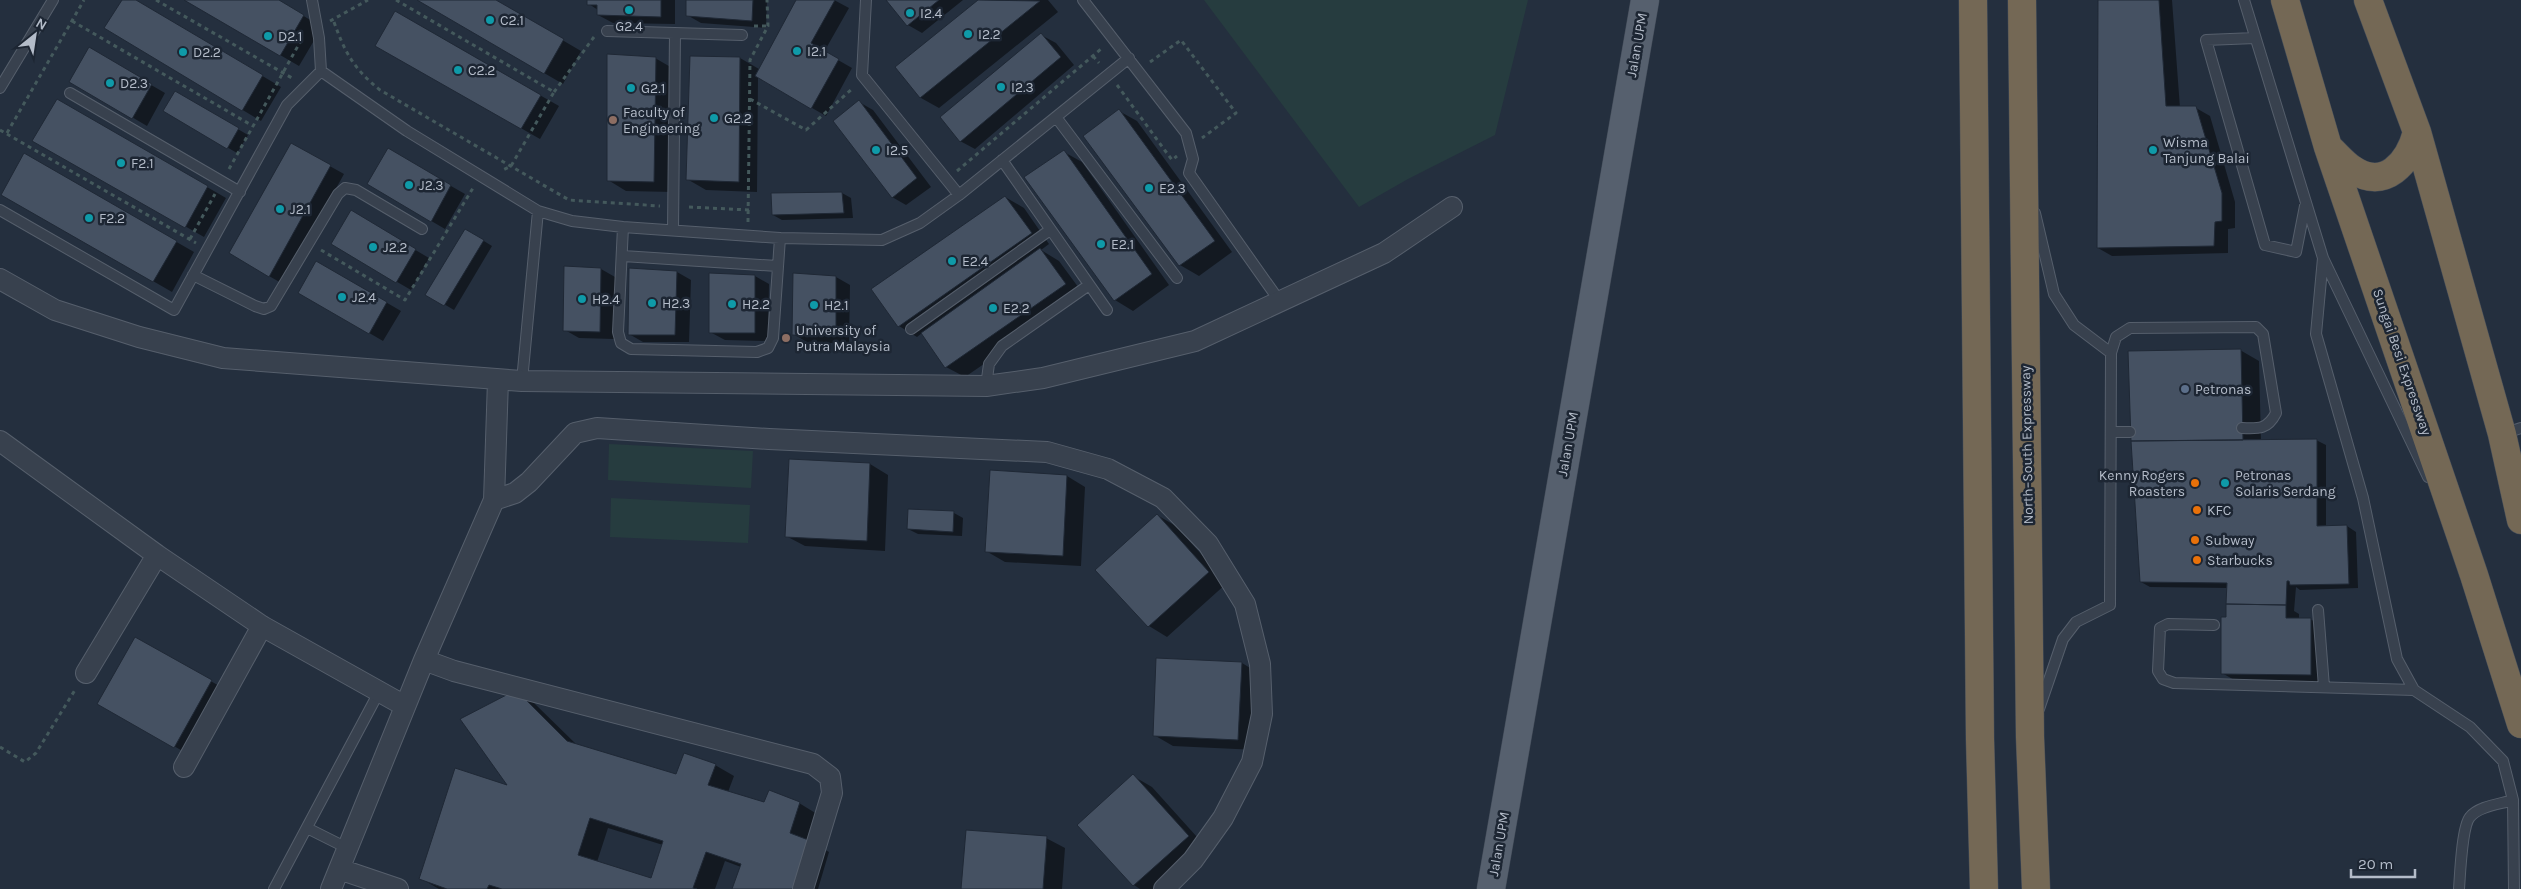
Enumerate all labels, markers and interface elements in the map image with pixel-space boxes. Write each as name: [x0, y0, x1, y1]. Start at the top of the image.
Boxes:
marker: G2.4: [623, 4, 635, 16]
place label: I2.4: [920, 5, 943, 22]
marker: I2.4: [904, 7, 916, 19]
north arrow: [10, 10, 60, 60]
street label: Jalan UPM: [1623, 11, 1651, 79]
place label: C2.1: [500, 12, 524, 29]
text: N: [33, 14, 50, 34]
marker: C2.1: [484, 14, 496, 26]
place label: G2.4: [615, 18, 643, 35]
place label: I2.2: [978, 26, 1001, 43]
place label: D2.1: [278, 28, 302, 45]
marker: I2.2: [962, 28, 974, 40]
marker: D2.1: [262, 30, 274, 42]
place label: I2.1: [807, 43, 826, 60]
place label: D2.2: [193, 44, 221, 61]
marker: I2.1: [791, 45, 803, 57]
marker: D2.2: [177, 46, 189, 58]
place label: C2.2: [468, 62, 495, 79]
marker: C2.2: [452, 64, 464, 76]
place label: D2.3: [120, 75, 148, 92]
marker: D2.3: [104, 77, 116, 89]
place label: I2.3: [1011, 79, 1034, 96]
place label: G2.1: [641, 80, 665, 97]
marker: I2.3: [995, 81, 1007, 93]
marker: G2.1: [625, 82, 637, 94]
place label: Faculty of Engineering: [623, 104, 700, 137]
place label: G2.2: [724, 110, 752, 127]
marker: G2.2: [708, 112, 720, 124]
marker: Faculty of Engineering: [607, 114, 619, 126]
place label: Wisma Tanjung Balai: [2163, 134, 2250, 167]
place label: I2.5: [886, 142, 909, 159]
marker: I2.5: [870, 144, 882, 156]
marker: Wisma Tanjung Balai: [2147, 144, 2159, 156]
place label: F2.1: [131, 155, 154, 172]
marker: F2.1: [115, 157, 127, 169]
place label: J2.3: [419, 177, 444, 194]
marker: J2.3: [403, 179, 415, 191]
place label: E2.3: [1159, 180, 1186, 197]
marker: E2.3: [1143, 182, 1155, 194]
place label: J2.1: [290, 201, 311, 218]
marker: J2.1: [274, 203, 286, 215]
place label: F2.2: [99, 210, 125, 227]
marker: F2.2: [83, 212, 95, 224]
place label: E2.1: [1111, 236, 1134, 253]
marker: E2.1: [1095, 238, 1107, 250]
place label: J2.2: [383, 239, 407, 256]
marker: J2.2: [367, 241, 379, 253]
place label: E2.4: [962, 253, 988, 270]
marker: E2.4: [946, 255, 958, 267]
street label: Sungai Besi Expressway: [2369, 287, 2435, 438]
place label: J2.4: [352, 289, 376, 306]
marker: J2.4: [336, 291, 348, 303]
place label: H2.4: [592, 291, 620, 308]
marker: H2.4: [576, 293, 588, 305]
place label: H2.3: [662, 295, 690, 312]
place label: H2.2: [742, 296, 770, 313]
marker: H2.3: [646, 297, 658, 309]
place label: H2.1: [824, 297, 849, 314]
marker: H2.2: [726, 298, 738, 310]
marker: H2.1: [808, 299, 820, 311]
place label: E2.2: [1003, 300, 1030, 317]
marker: E2.2: [987, 302, 999, 314]
place label: University of Putra Malaysia: [796, 322, 891, 355]
marker: University of Putra Malaysia: [780, 332, 792, 344]
street label: North–South Expressway: [2017, 365, 2037, 525]
place label: Petronas: [2195, 381, 2251, 398]
marker: Petronas: [2179, 383, 2191, 395]
street label: Jalan UPM: [1554, 410, 1582, 478]
place label: Kenny Rogers Roasters: [2099, 467, 2185, 500]
place label: Petronas Solaris Serdang: [2235, 467, 2336, 500]
marker: Kenny Rogers Roasters: [2189, 477, 2201, 489]
marker: Petronas Solaris Serdang: [2219, 477, 2231, 489]
place label: KFC: [2207, 502, 2231, 519]
marker: KFC: [2191, 504, 2203, 516]
place label: Subway: [2205, 532, 2255, 549]
marker: Subway: [2189, 534, 2201, 546]
place label: Starbucks: [2207, 552, 2273, 569]
marker: Starbucks: [2191, 554, 2203, 566]
street label: Jalan UPM: [1485, 810, 1513, 878]
scale bar: [2351, 846, 2415, 878]
text: 20 m: [2358, 855, 2393, 873]

